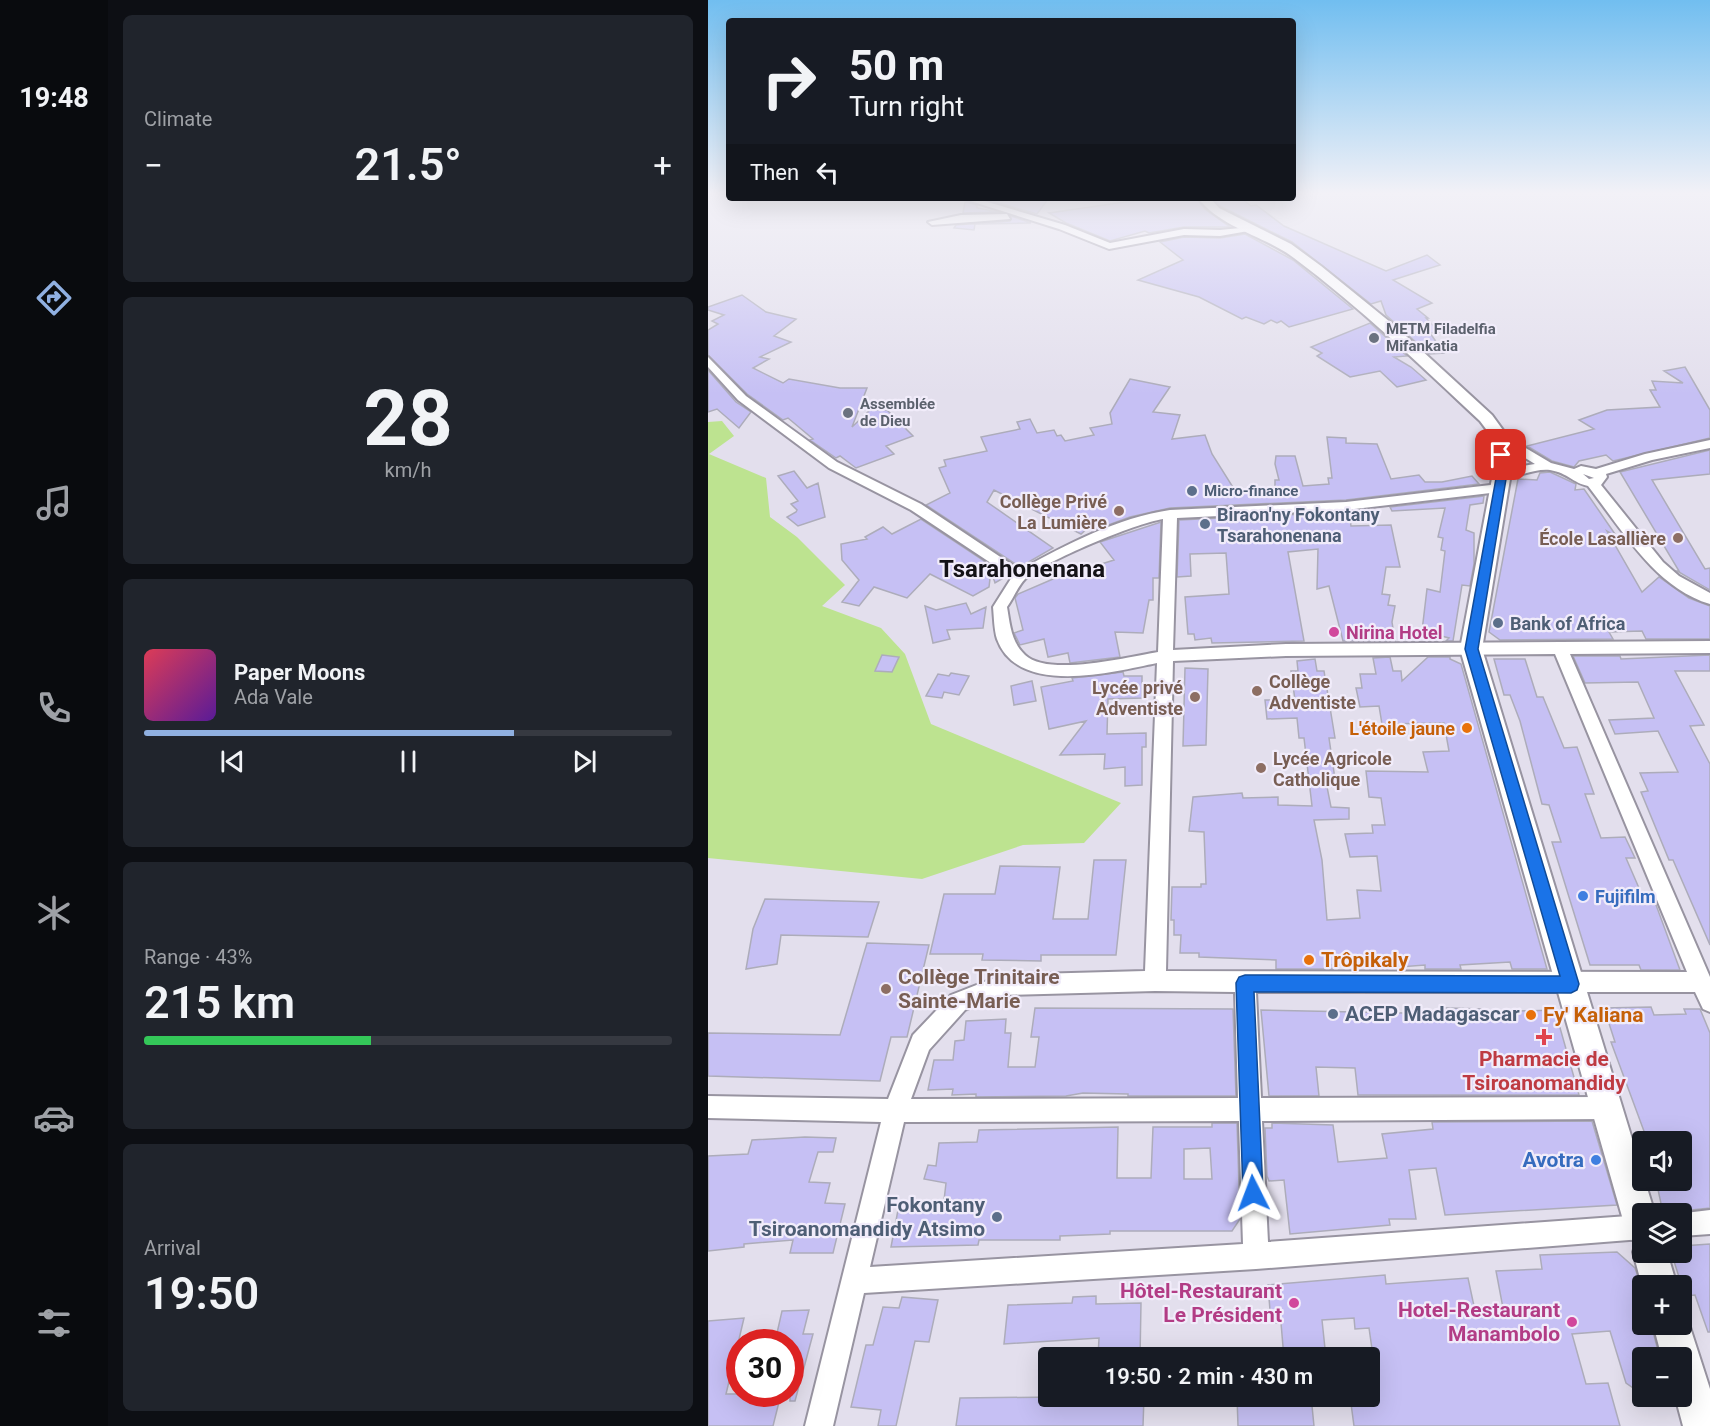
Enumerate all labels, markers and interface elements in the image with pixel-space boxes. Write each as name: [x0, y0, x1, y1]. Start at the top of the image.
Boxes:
text: 50 m: [849, 41, 944, 90]
icon: right: [750, 42, 828, 120]
text: 19:48: [19, 82, 89, 114]
text: Turn right: [849, 91, 964, 123]
text: Climate: [144, 107, 212, 131]
text: 21.5°: [354, 138, 462, 191]
text: −: [144, 146, 163, 185]
text: +: [653, 146, 672, 185]
icon: left: [811, 156, 844, 189]
text: Then: [750, 160, 799, 185]
icon: directions: [33, 277, 75, 319]
place label: METM Filadelfia Mifankatia: [1386, 320, 1496, 355]
marker: METM Filadelfia Mifankatia: [1367, 331, 1381, 345]
text: 28: [363, 373, 453, 464]
place label: Assemblée de Dieu: [860, 395, 935, 430]
marker: Assemblée de Dieu: [841, 406, 855, 420]
pin: [1475, 429, 1526, 480]
icon: arrive: [1484, 438, 1517, 471]
text: km/h: [385, 458, 431, 482]
icon: music: [33, 482, 75, 524]
place label: Micro-finance: [1204, 482, 1298, 500]
marker: Micro-finance: [1185, 484, 1199, 498]
place label: Collège Privé La Lumière: [1000, 491, 1107, 533]
marker: Collège Privé La Lumière: [1112, 504, 1126, 518]
place label: Biraon'ny Fokontany Tsarahonenana: [1217, 504, 1381, 546]
marker: Biraon'ny Fokontany Tsarahonenana: [1198, 517, 1212, 531]
place label: École Lasallière: [1539, 528, 1666, 549]
marker: École Lasallière: [1671, 531, 1685, 545]
district label: Tsarahonenana: [939, 555, 1105, 583]
place label: Bank of Africa: [1510, 613, 1626, 634]
marker: Bank of Africa: [1491, 616, 1505, 630]
place label: Nirina Hotel: [1346, 622, 1442, 643]
marker: Nirina Hotel: [1327, 625, 1341, 639]
text: Paper Moons: [234, 660, 365, 685]
place label: Collège Adventiste: [1269, 671, 1356, 713]
place label: Lycée privé Adventiste: [1092, 677, 1183, 719]
marker: Collège Adventiste: [1250, 684, 1264, 698]
text: Ada Vale: [234, 685, 313, 709]
icon: phone: [33, 687, 75, 729]
marker: Lycée privé Adventiste: [1188, 690, 1202, 704]
place label: L'étoile jaune: [1349, 718, 1455, 739]
marker: L'étoile jaune: [1460, 721, 1474, 735]
icon: previous: [216, 745, 249, 778]
icon: pause: [392, 745, 425, 778]
icon: next: [568, 745, 601, 778]
place label: Lycée Agricole Catholique: [1273, 748, 1392, 790]
marker: Lycée Agricole Catholique: [1254, 761, 1268, 775]
place label: Fujifilm: [1595, 886, 1656, 907]
marker: Fujifilm: [1576, 889, 1590, 903]
icon: climate: [33, 892, 75, 934]
text: Range · 43%: [144, 945, 252, 969]
place label: Trôpikaly: [1321, 948, 1409, 972]
marker: Trôpikaly: [1302, 953, 1316, 967]
place label: Collège Trinitaire Sainte-Marie: [898, 965, 1060, 1013]
text: 215 km: [144, 976, 295, 1029]
marker: Collège Trinitaire Sainte-Marie: [879, 982, 893, 996]
place label: ACEP Madagascar: [1345, 1002, 1520, 1026]
place label: Fy' Kaliana: [1543, 1003, 1644, 1027]
marker: ACEP Madagascar: [1326, 1007, 1340, 1021]
marker: Fy' Kaliana: [1524, 1008, 1538, 1022]
marker: Pharmacie de Tsiroanomandidy: [1537, 1030, 1551, 1044]
place label: Pharmacie de Tsiroanomandidy: [1462, 1047, 1626, 1095]
icon: car: [33, 1097, 75, 1139]
map controls: [1632, 1131, 1692, 1407]
button: sound: [1632, 1131, 1692, 1191]
place label: Avotra: [1522, 1148, 1584, 1172]
marker: Avotra: [1589, 1153, 1603, 1167]
position arrow: [1221, 1161, 1285, 1225]
place label: Fokontany Tsiroanomandidy Atsimo: [749, 1193, 985, 1241]
button: layers: [1632, 1203, 1692, 1263]
marker: Fokontany Tsiroanomandidy Atsimo: [990, 1210, 1004, 1224]
text: Arrival: [144, 1236, 201, 1260]
text: 19:50: [144, 1267, 259, 1320]
button: +: [1632, 1275, 1692, 1335]
place label: Hôtel-Restaurant Le Président: [1120, 1279, 1282, 1327]
marker: Hôtel-Restaurant Le Président: [1287, 1296, 1301, 1310]
place label: Hotel-Restaurant Manambolo: [1398, 1298, 1560, 1346]
icon: filters: [33, 1302, 75, 1344]
marker: Hotel-Restaurant Manambolo: [1565, 1315, 1579, 1329]
speed limit sign: 30: [726, 1329, 804, 1407]
button: −: [1632, 1347, 1692, 1407]
text: 19:50 · 2 min · 430 m: [1105, 1364, 1313, 1389]

